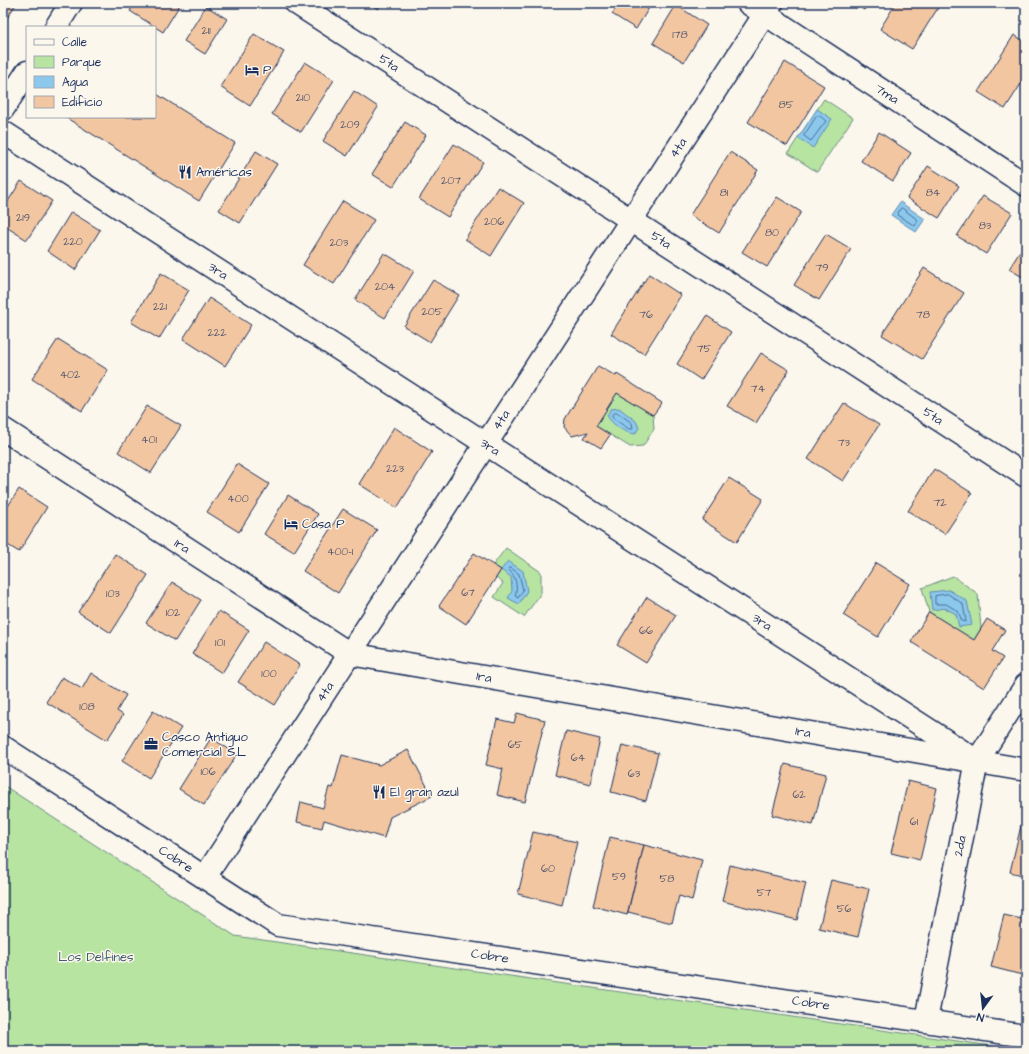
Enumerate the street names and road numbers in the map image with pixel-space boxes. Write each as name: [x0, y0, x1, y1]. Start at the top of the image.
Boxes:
street label: 5ta: [375, 50, 403, 76]
street label: 7ma: [872, 80, 903, 108]
street label: 4ta: [665, 134, 691, 162]
street label: 5ta: [647, 227, 675, 253]
street label: 3ra: [205, 258, 232, 284]
street label: 5ta: [919, 403, 947, 429]
street label: 4ta: [488, 406, 514, 434]
street label: 3ra: [477, 434, 504, 460]
street label: 1ra: [171, 534, 194, 558]
street label: 3ra: [749, 609, 776, 635]
street label: 1ra: [475, 667, 494, 687]
street label: 4ta: [312, 678, 338, 706]
street label: 1ra: [794, 722, 813, 742]
street label: 2da: [949, 834, 971, 858]
street label: Cobre: [155, 841, 197, 877]
street label: Cobre: [470, 944, 510, 968]
street label: Cobre: [791, 991, 831, 1015]

